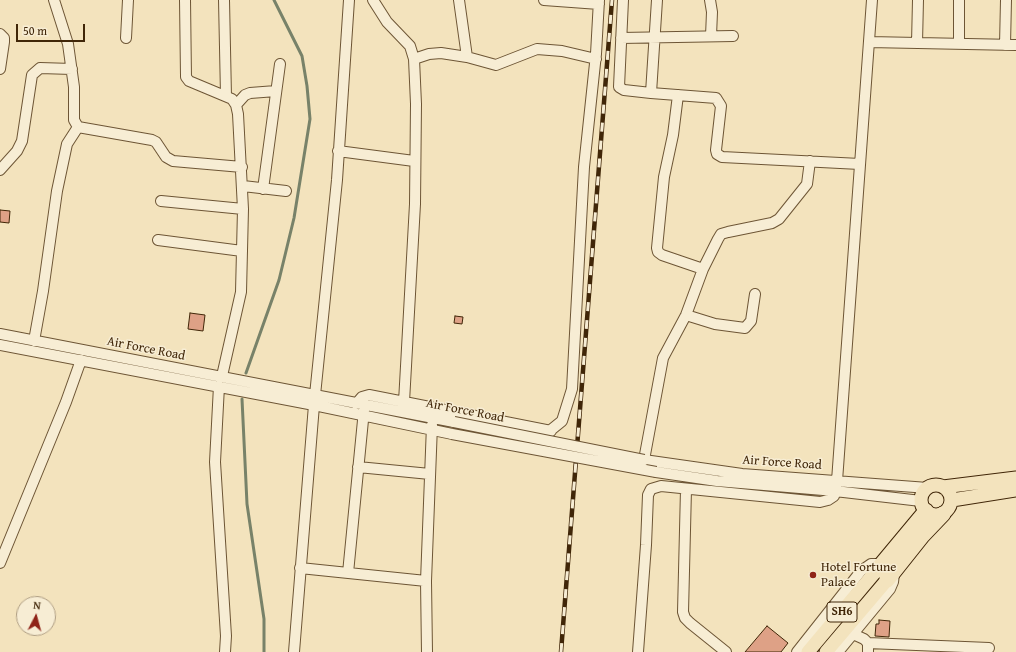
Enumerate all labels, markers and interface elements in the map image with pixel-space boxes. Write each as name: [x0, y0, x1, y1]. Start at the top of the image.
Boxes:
scale bar: [18, 16, 87, 42]
text: 50 m: [23, 22, 47, 39]
street label: Air Force Road: [106, 334, 186, 364]
street label: Air Force Road: [425, 396, 505, 426]
street label: Air Force Road: [742, 452, 822, 474]
place label: Hotel Fortune Palace: [821, 560, 896, 591]
marker: Hotel Fortune Palace: [808, 570, 818, 580]
north arrow: [16, 596, 56, 636]
text: N: [33, 597, 42, 613]
road number: SH6: [827, 602, 857, 622]

